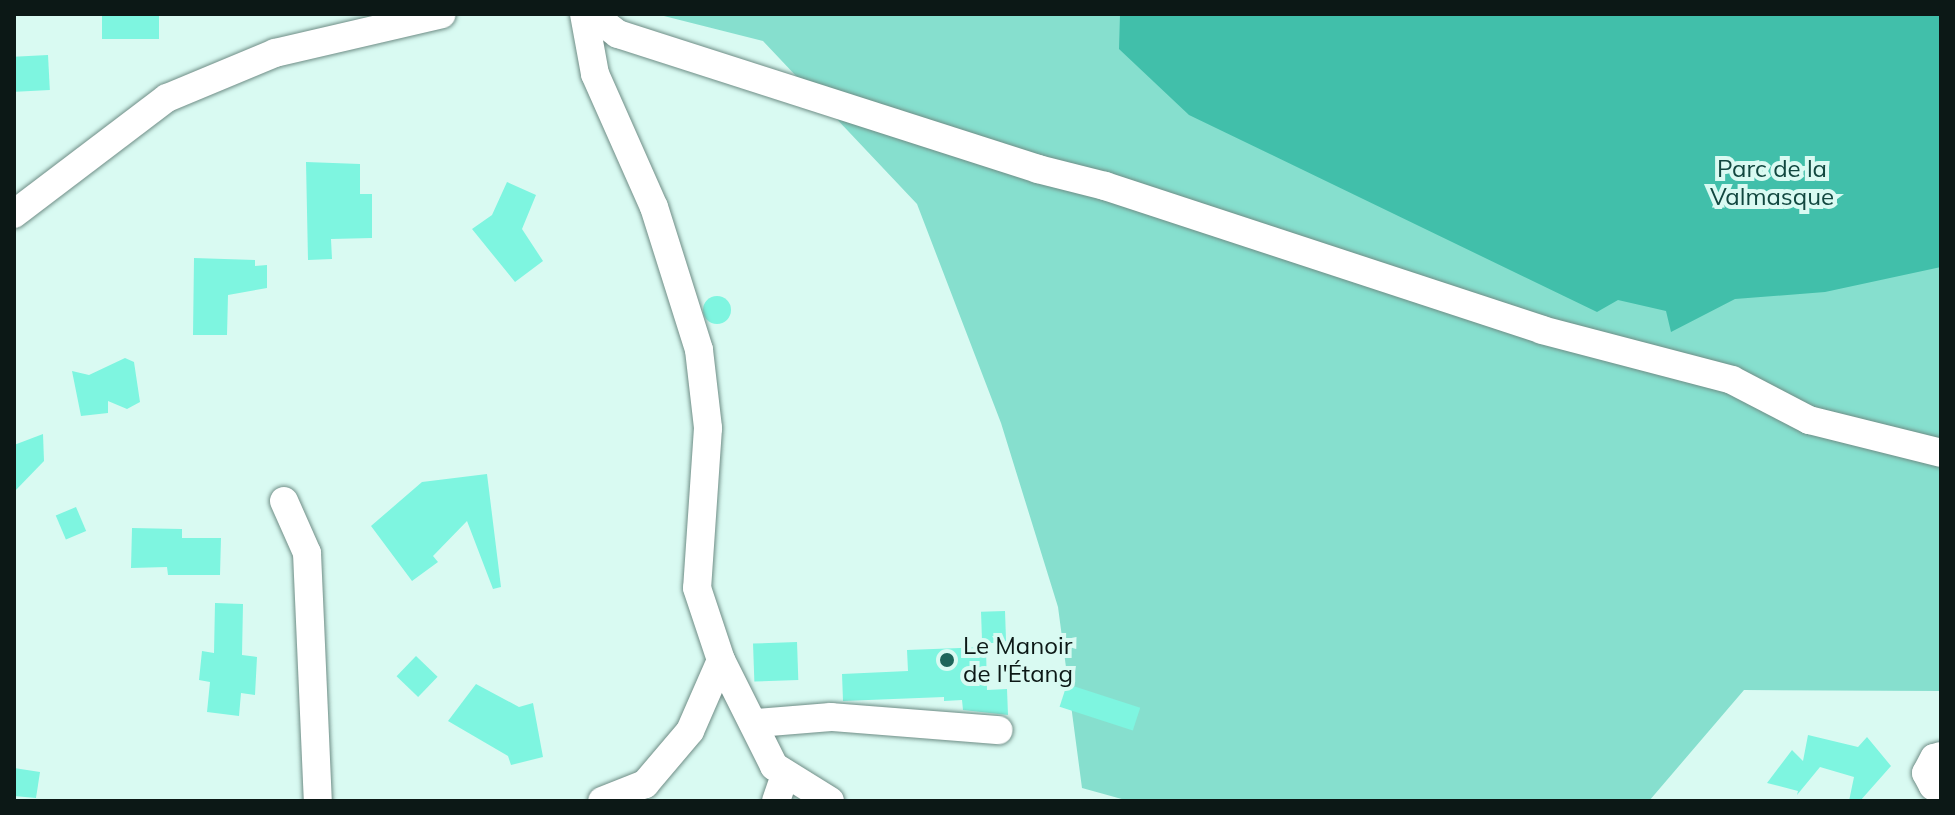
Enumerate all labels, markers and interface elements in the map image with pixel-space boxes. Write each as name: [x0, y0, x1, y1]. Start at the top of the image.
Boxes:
park label: Parc de la Valmasque: [1710, 155, 1834, 211]
place label: Le Manoir de l'Étang: [963, 632, 1073, 688]
marker: Le Manoir de l'Étang: [938, 651, 956, 669]

